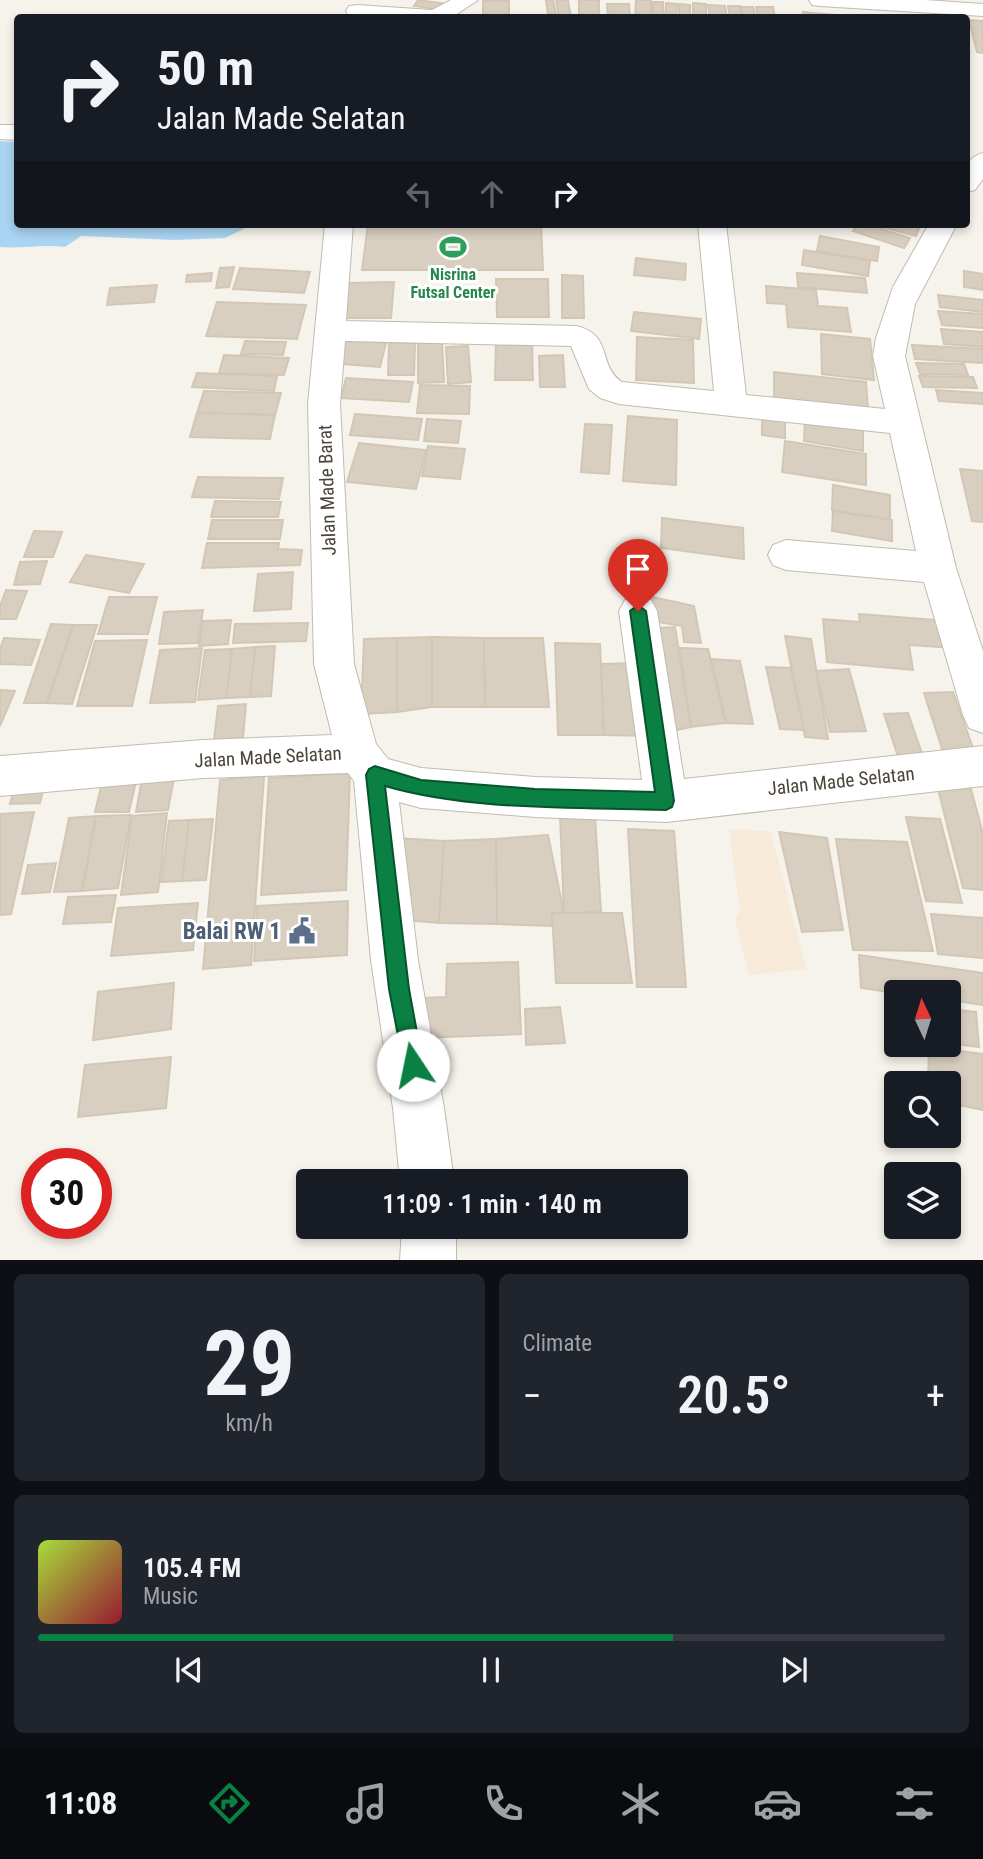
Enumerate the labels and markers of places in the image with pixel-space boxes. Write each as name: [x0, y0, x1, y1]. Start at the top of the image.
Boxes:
sports icon: Nisrina Futsal Center: [438, 232, 468, 262]
place label: Nisrina Futsal Center: [410, 265, 496, 302]
pin: [608, 539, 668, 611]
public building icon: Balai RW 1: [287, 916, 317, 946]
place label: Balai RW 1: [183, 918, 281, 945]

